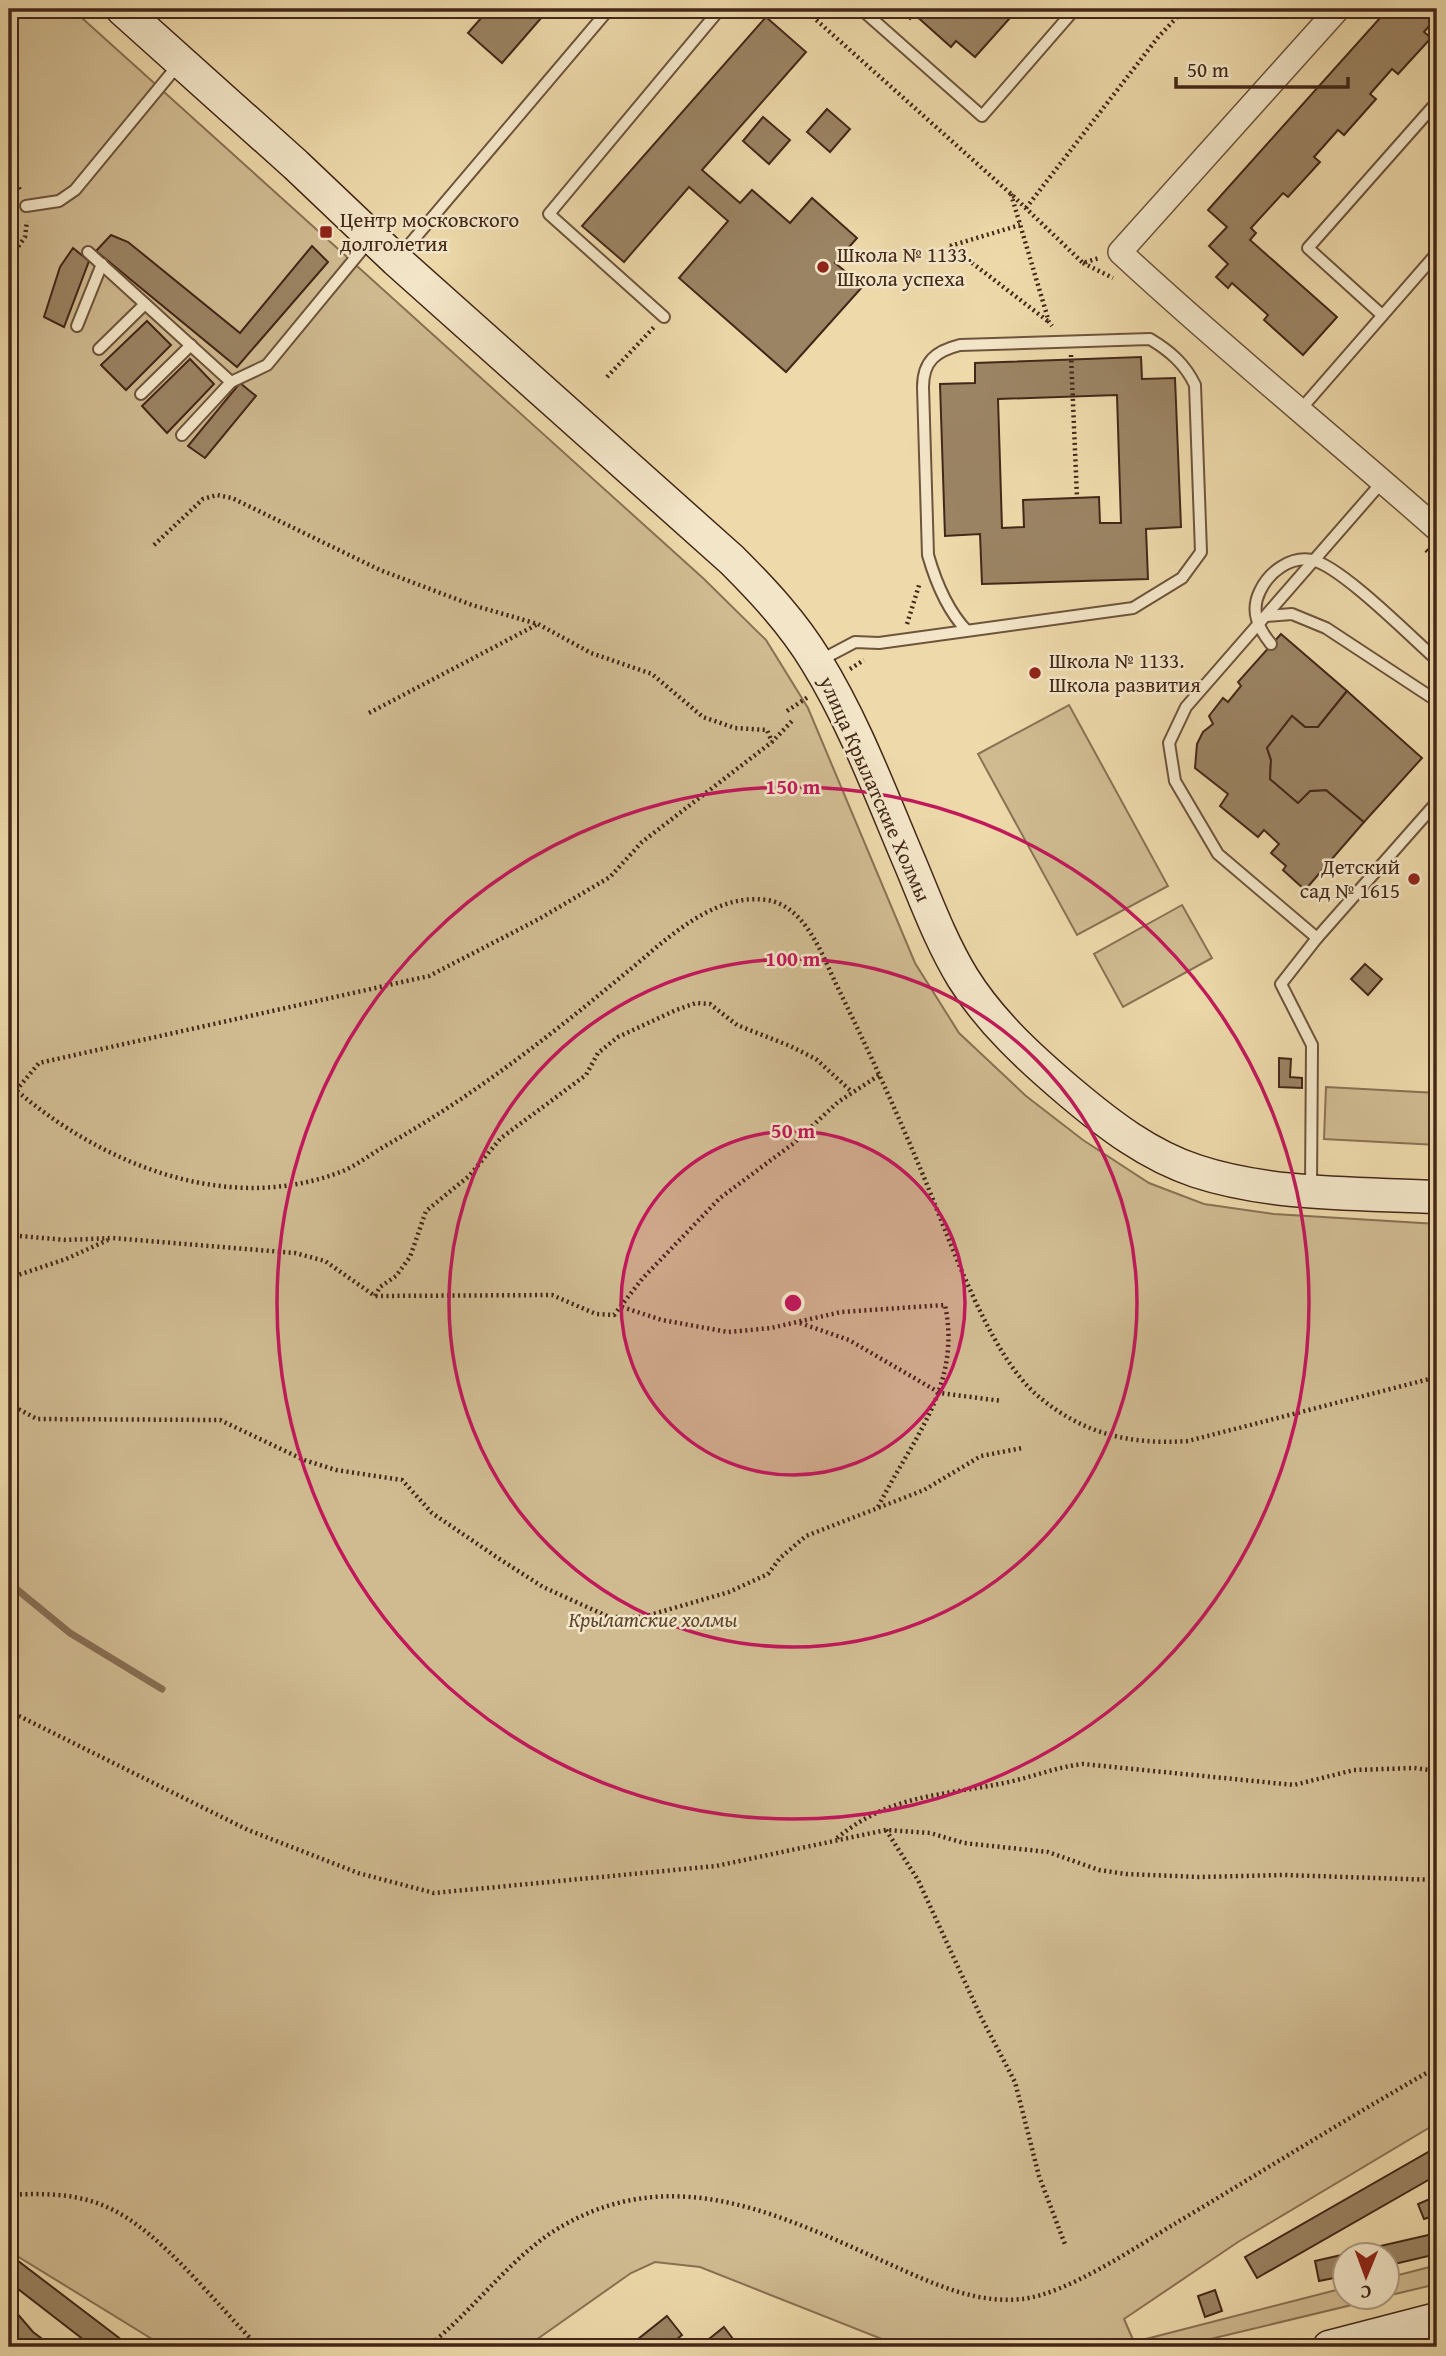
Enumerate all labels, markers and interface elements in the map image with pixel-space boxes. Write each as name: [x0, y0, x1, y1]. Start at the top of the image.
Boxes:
scale bar: [1176, 46, 1348, 90]
text: 50 m: [1187, 54, 1229, 85]
place label: Центр московского долголетия: [340, 204, 519, 259]
marker: Центр московского долголетия: [318, 224, 334, 240]
place label: Школа № 1133. Школа успеха: [837, 239, 972, 294]
marker: Школа № 1133. Школа успеха: [815, 259, 831, 275]
place label: Школа № 1133. Школа развития: [1049, 645, 1201, 700]
marker: Школа № 1133. Школа развития: [1027, 665, 1043, 681]
street label: улица Крылатские Холмы: [811, 670, 939, 907]
text: 150 m: [765, 771, 821, 802]
place label: Детский сад № 1615: [1300, 851, 1400, 906]
marker: Детский сад № 1615: [1406, 871, 1422, 887]
text: 100 m: [765, 943, 821, 974]
text: 50 m: [771, 1115, 815, 1146]
centre of rings: [781, 1291, 805, 1315]
park label: Крылатские холмы: [569, 1604, 737, 1635]
north arrow: [1330, 2240, 1400, 2310]
text: С: [1360, 2279, 1371, 2307]

